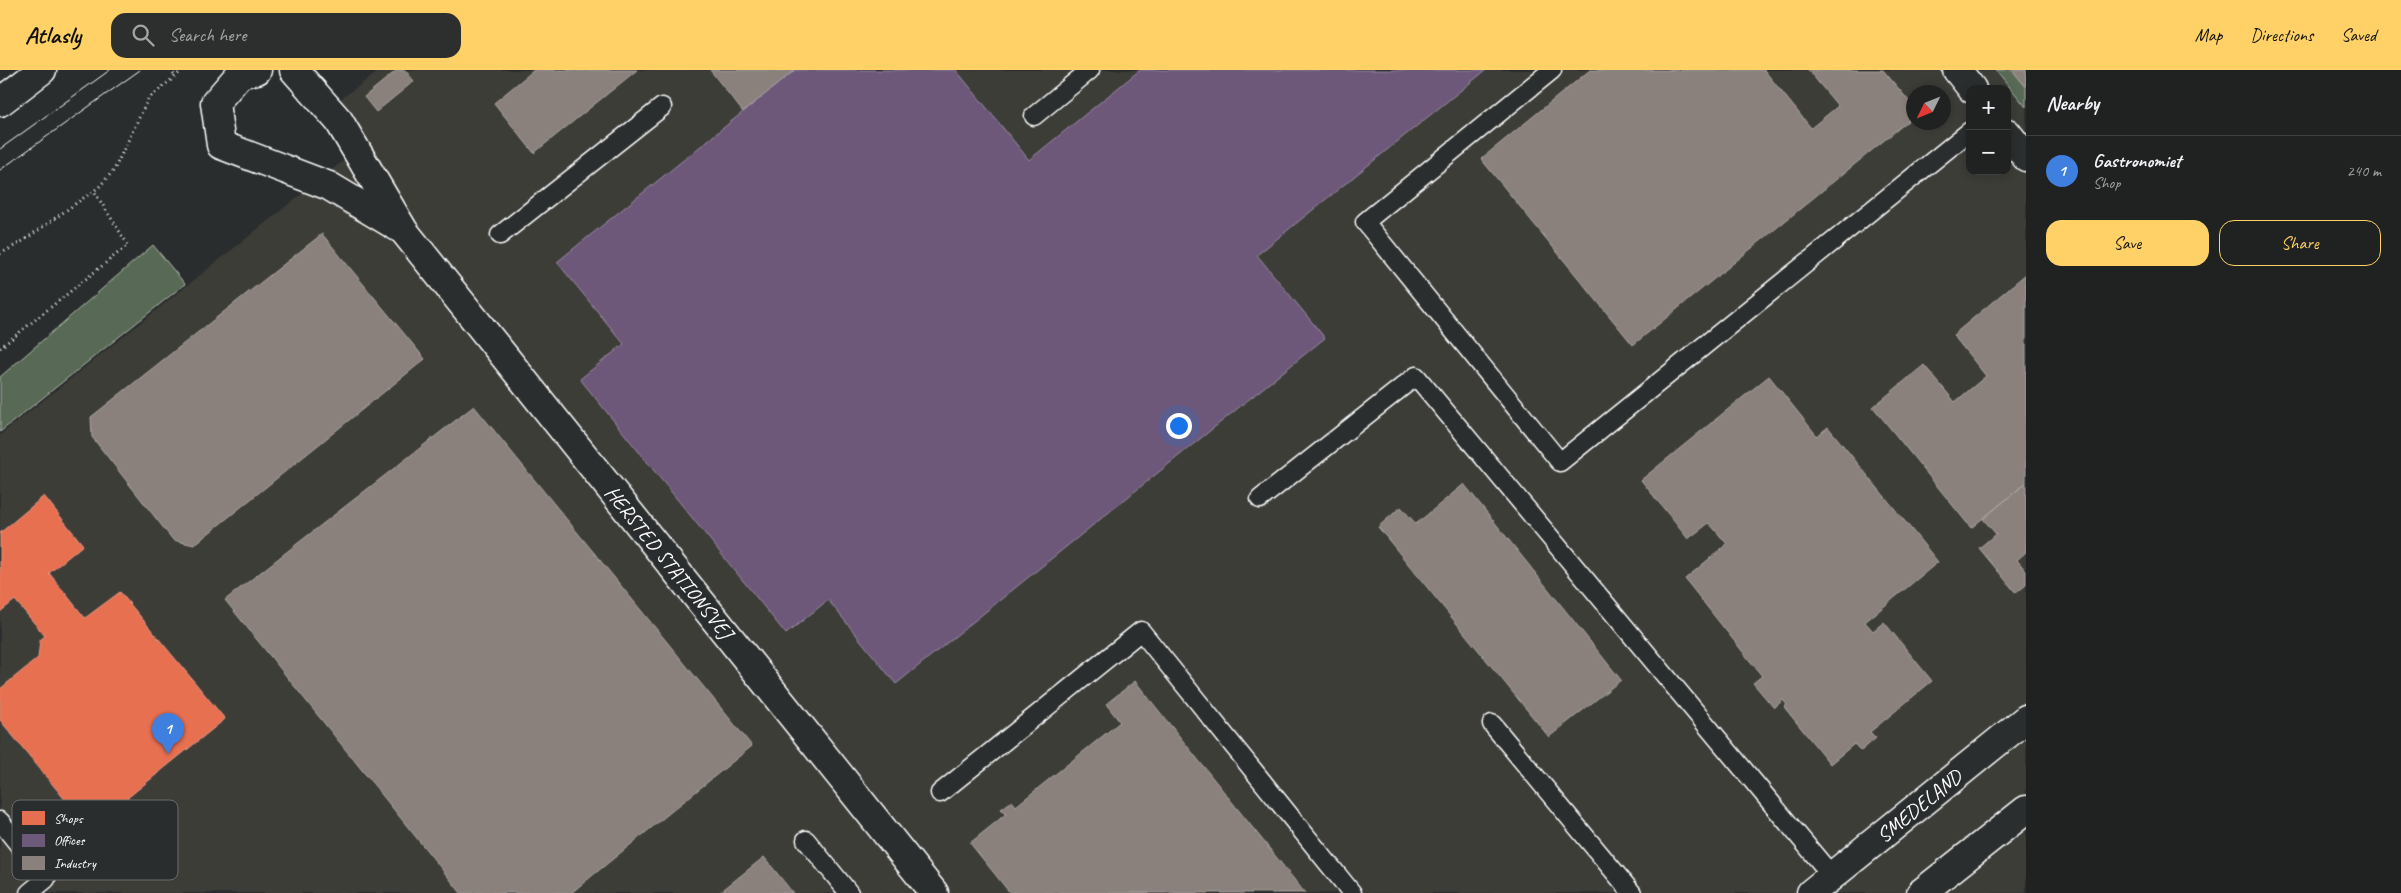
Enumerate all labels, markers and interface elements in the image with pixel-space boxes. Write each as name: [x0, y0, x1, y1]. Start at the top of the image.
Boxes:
search box: [111, 13, 461, 58]
text: Atlasly: [25, 20, 81, 50]
icon: search: [129, 21, 157, 49]
text: Search here: [169, 23, 246, 47]
text: Map: [2195, 24, 2222, 46]
text: Directions: [2250, 24, 2313, 46]
text: Saved: [2341, 24, 2376, 46]
north arrow: [1906, 85, 1951, 130]
map controls: [1966, 85, 2011, 175]
button: +: [1966, 85, 2011, 130]
text: Nearby: [2046, 90, 2099, 116]
button: −: [1966, 130, 2011, 175]
text: Gastronomiet: [2093, 149, 2181, 173]
text: 1: [2058, 161, 2066, 181]
text: 240 m: [2347, 161, 2381, 181]
text: Shop: [2093, 173, 2120, 193]
button: Save: [2046, 220, 2209, 266]
button: Share: [2219, 220, 2381, 266]
your location: [1166, 413, 1192, 439]
street label: HERSTED STATIONSVEJ: [599, 480, 741, 647]
pin: 1: [152, 713, 184, 754]
street label: SMEDELAND: [1871, 763, 1968, 848]
legend: [12, 800, 178, 880]
text: Shops: [54, 810, 84, 827]
text: Offices: [54, 832, 86, 849]
text: Industry: [54, 855, 97, 872]

